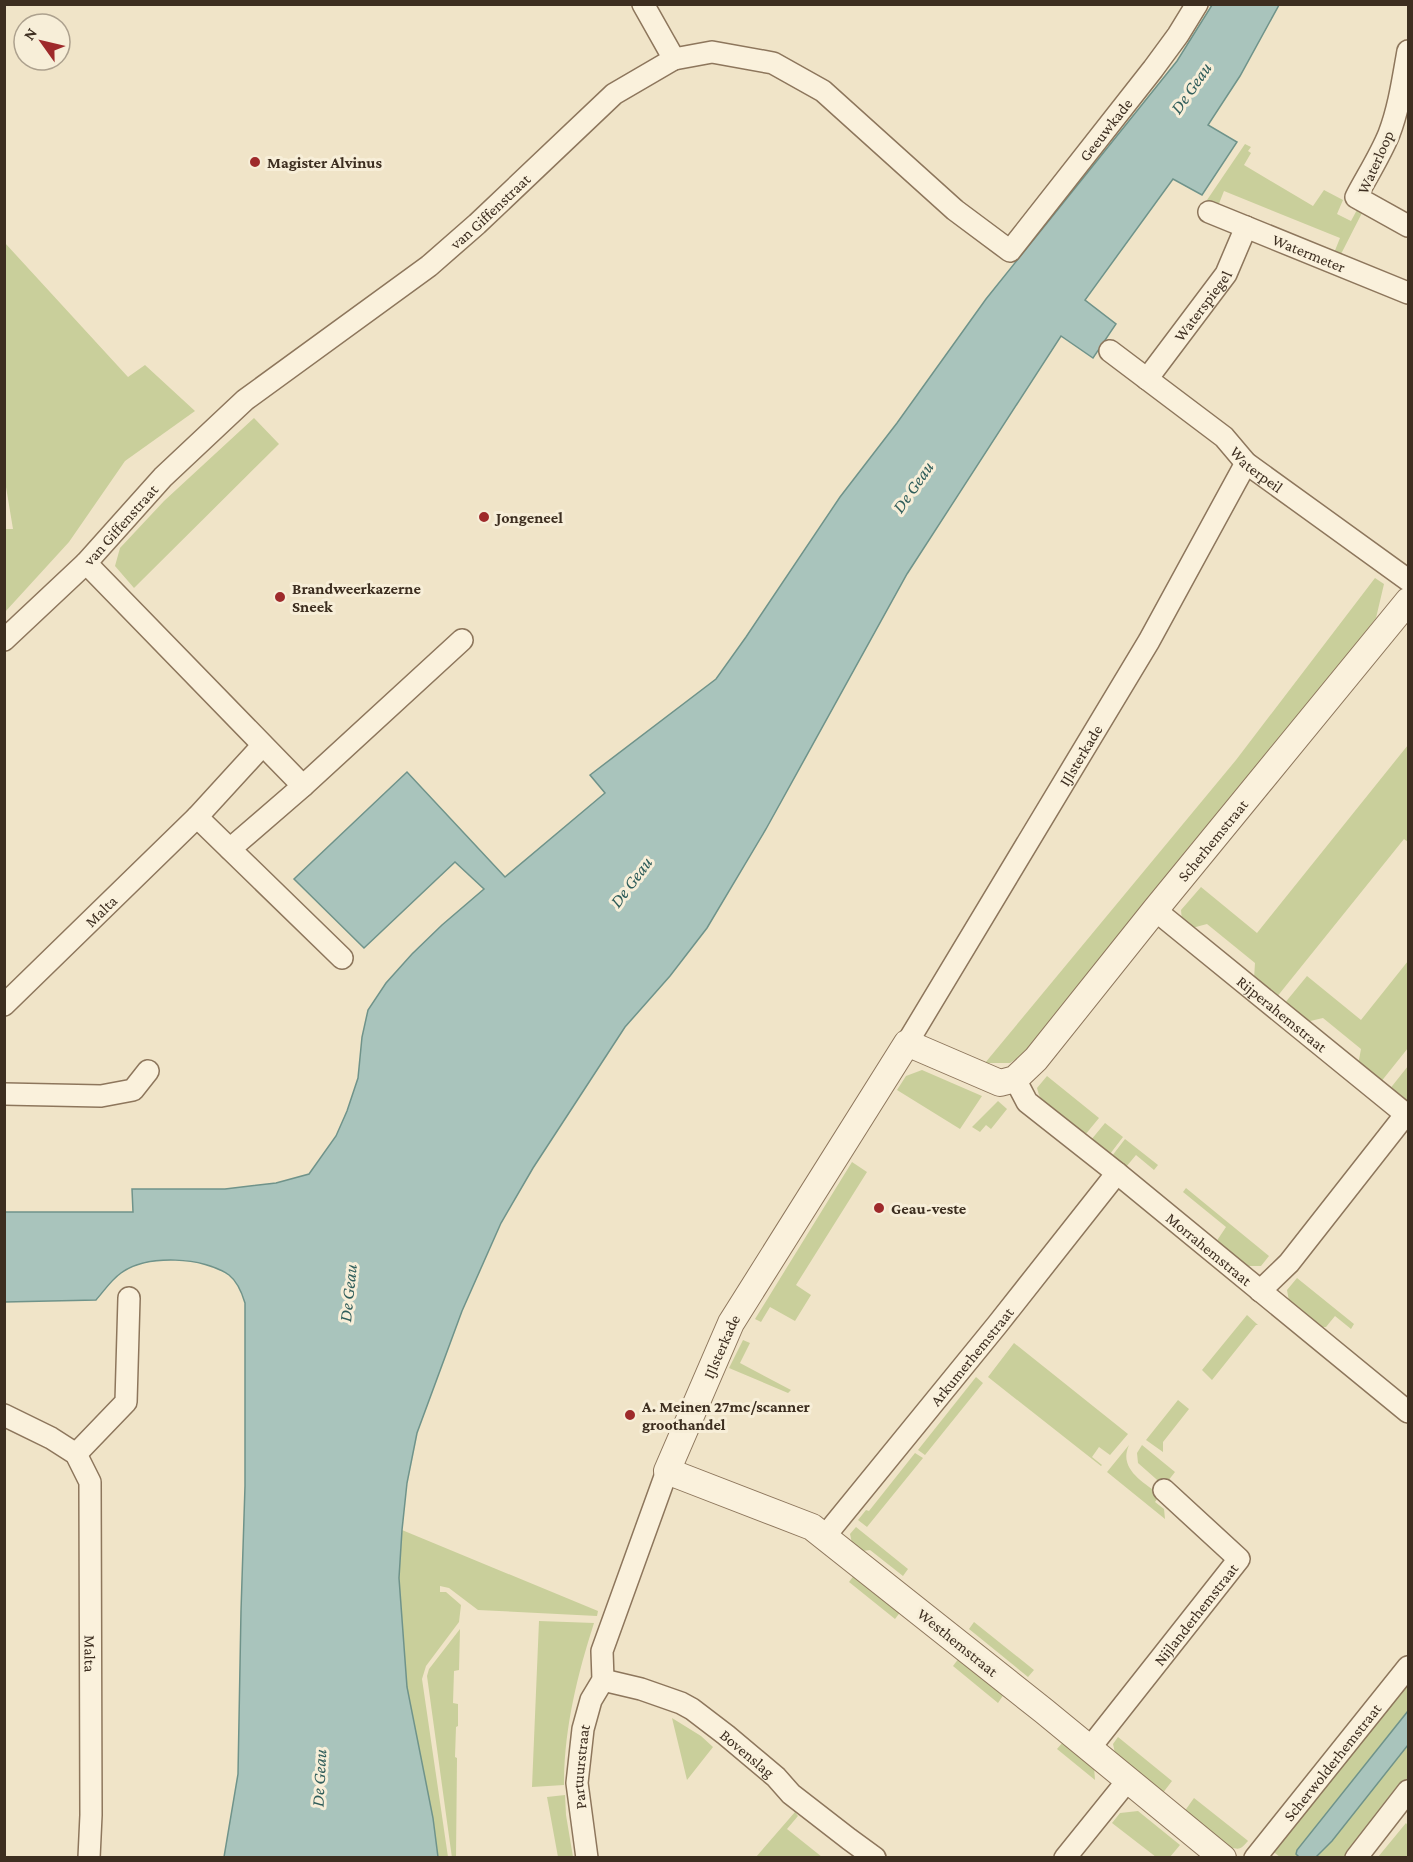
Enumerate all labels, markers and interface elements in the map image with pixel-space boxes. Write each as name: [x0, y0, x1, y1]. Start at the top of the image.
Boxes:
north arrow: [12, 12, 72, 72]
text: N: [20, 25, 40, 43]
water label: De Geau: [1166, 59, 1216, 117]
street label: Geeuwkade: [1076, 95, 1136, 164]
street label: Waterloop: [1354, 128, 1398, 197]
place label: Magister Alvinus: [267, 154, 382, 171]
marker: Magister Alvinus: [248, 155, 262, 169]
street label: van Giffenstraat: [446, 170, 534, 253]
street label: Watermeter: [1270, 231, 1348, 276]
street label: Waterspiegel: [1171, 268, 1235, 344]
street label: Waterpeil: [1227, 443, 1286, 496]
water label: De Geau: [888, 458, 938, 516]
street label: van Giffenstraat: [79, 481, 162, 570]
place label: Jongeneel: [494, 509, 563, 526]
marker: Jongeneel: [477, 510, 491, 524]
place label: Brandweerkazerne Sneek: [292, 580, 422, 615]
marker: Brandweerkazerne Sneek: [273, 590, 287, 604]
street label: IJlsterkade: [1056, 722, 1106, 789]
street label: Scherhemstraat: [1174, 795, 1252, 885]
water label: De Geau: [606, 853, 656, 911]
street label: Malta: [82, 892, 121, 930]
street label: Rijperahemstraat: [1234, 972, 1331, 1056]
place label: Geau-veste: [891, 1200, 967, 1217]
marker: Geau-veste: [872, 1201, 886, 1215]
street label: Morrahemstraat: [1163, 1209, 1256, 1290]
water label: De Geau: [335, 1263, 361, 1323]
street label: Arkumerhemstraat: [927, 1303, 1017, 1409]
street label: IJlsterkade: [700, 1311, 743, 1381]
place label: A. Meinen 27mc/scanner groothandel: [641, 1398, 811, 1433]
marker: A. Meinen 27mc/scanner groothandel: [623, 1408, 637, 1422]
street label: Nijlanderhemstraat: [1150, 1559, 1242, 1669]
street label: Westhemstraat: [914, 1605, 1002, 1680]
street label: Malta: [81, 1635, 99, 1673]
street label: Scherwolderhemstraat: [1280, 1700, 1385, 1824]
street label: Partuurstraat: [569, 1721, 593, 1810]
street label: Bovenslag: [717, 1726, 778, 1782]
water label: De Geau: [307, 1749, 331, 1807]

